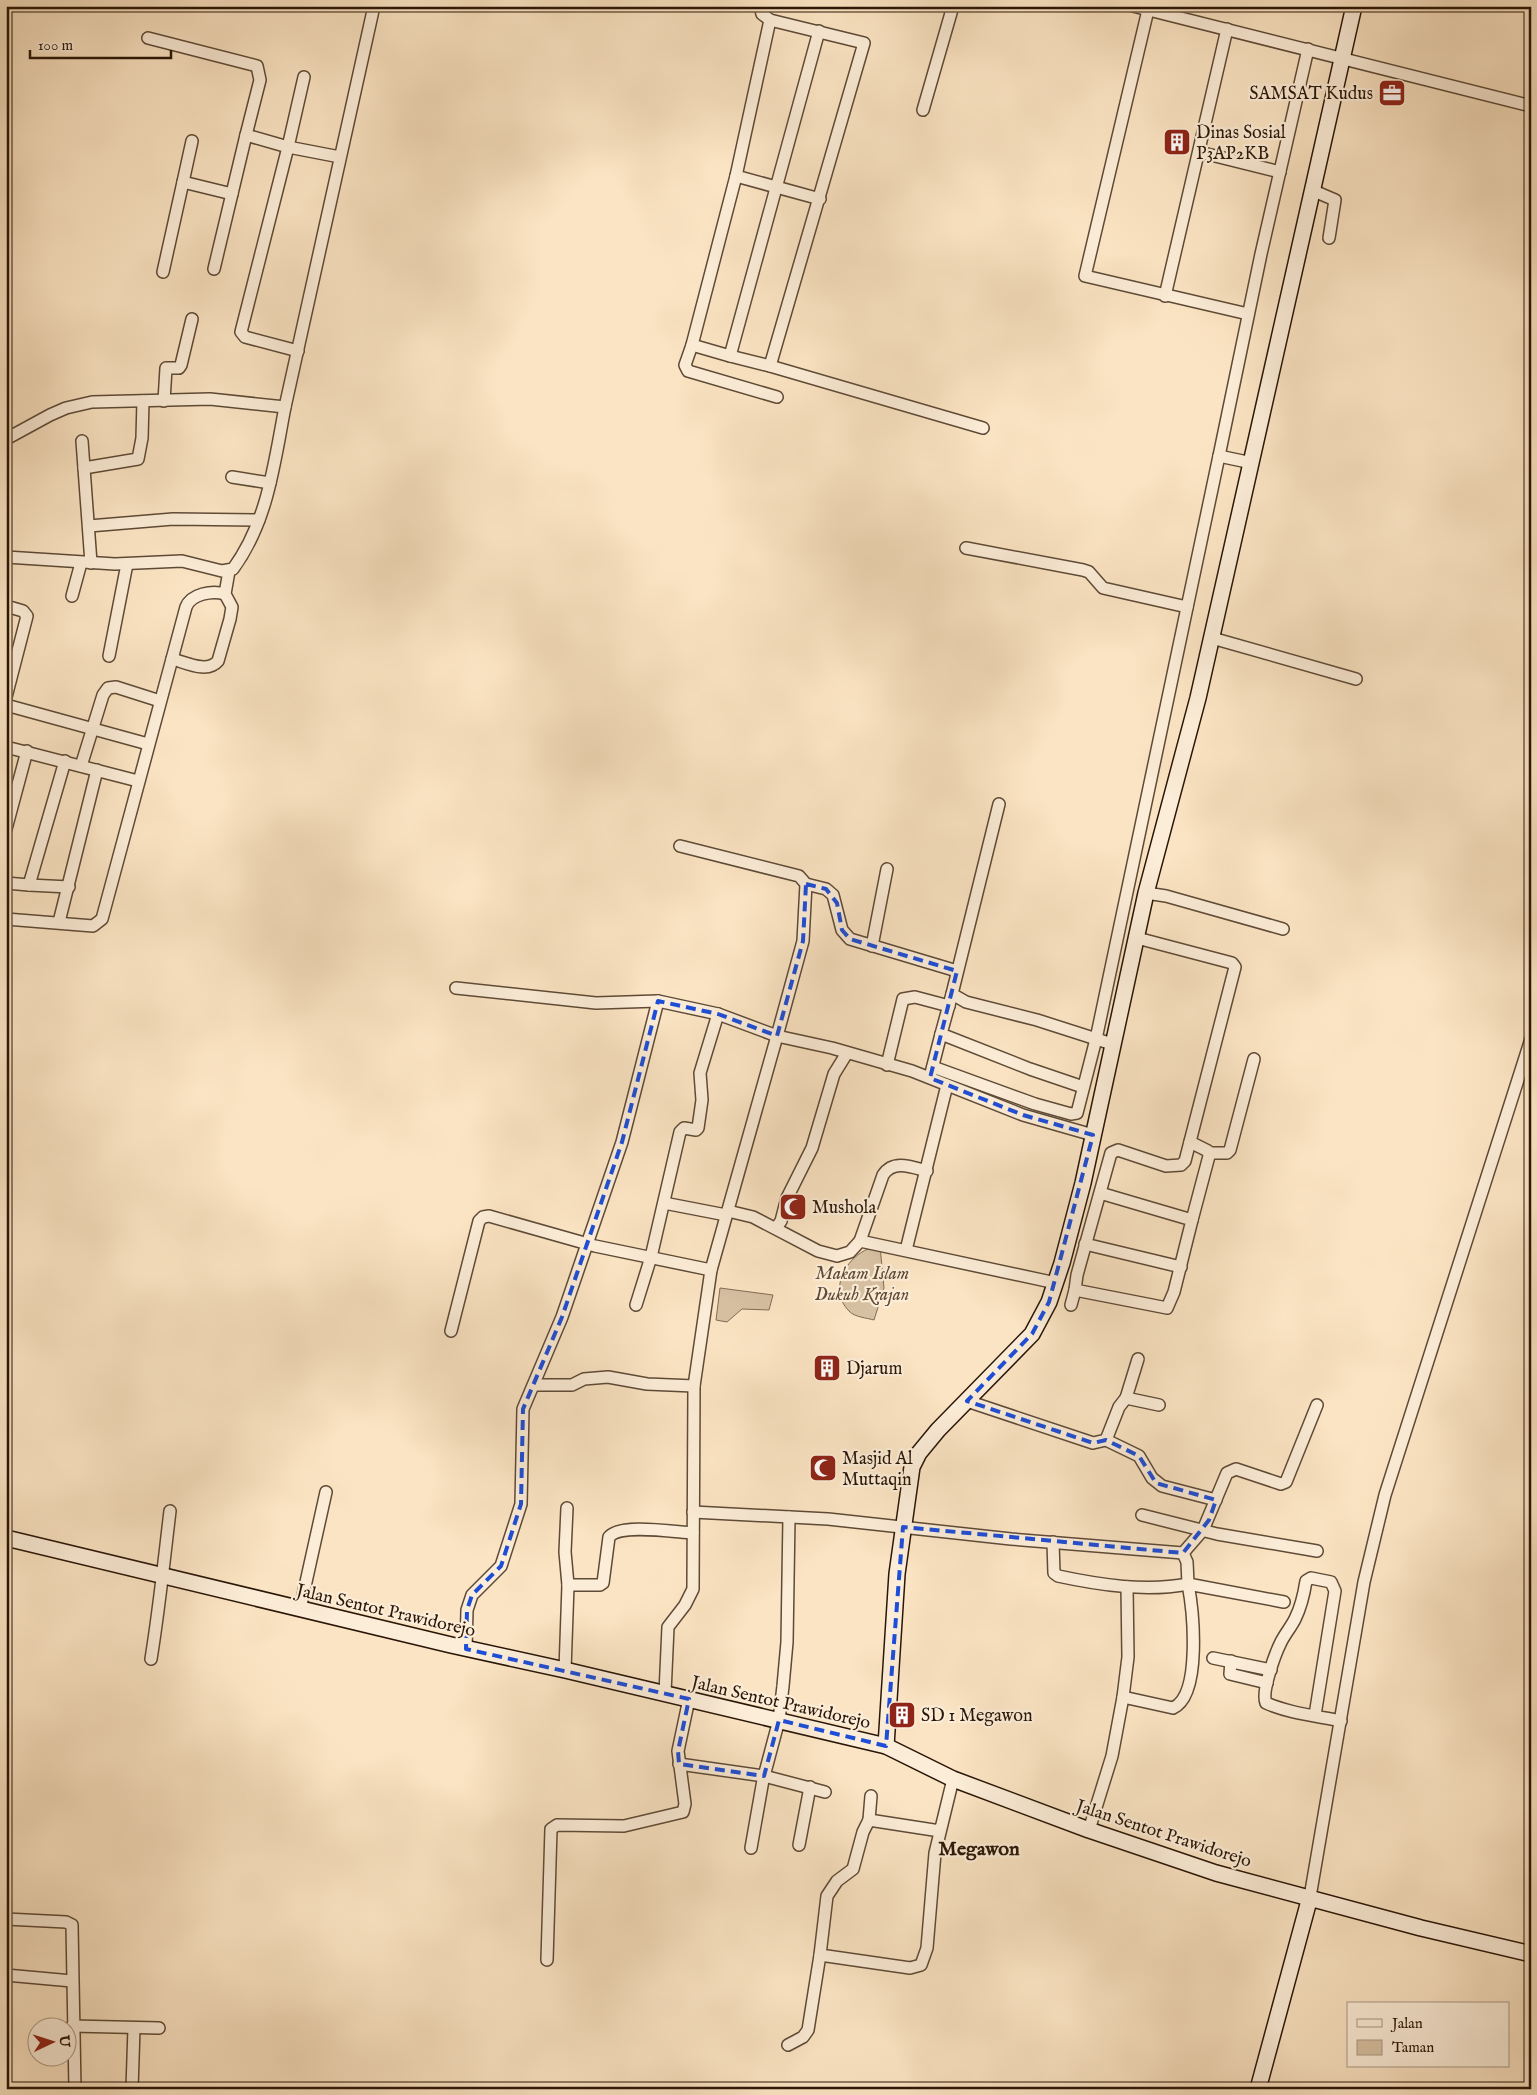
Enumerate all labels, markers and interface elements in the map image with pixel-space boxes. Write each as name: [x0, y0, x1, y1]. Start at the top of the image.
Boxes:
scale bar: [30, 28, 171, 60]
text: 100 m: [38, 36, 74, 55]
office icon: SAMSAT Kudus: [1377, 78, 1407, 108]
place label: SAMSAT Kudus: [1249, 83, 1373, 106]
place label: Dinas Sosial P3AP2KB: [1196, 122, 1286, 166]
building icon: Dinas Sosial P3AP2KB: [1162, 127, 1192, 157]
mosque icon: Mushola: [778, 1192, 808, 1222]
place label: Mushola: [812, 1197, 876, 1220]
park label: Makam Islam Dukuh Krajan: [815, 1263, 909, 1307]
building icon: Djarum: [812, 1353, 842, 1383]
place label: Djarum: [846, 1358, 902, 1381]
place label: Masjid Al Muttaqin: [842, 1448, 913, 1492]
mosque icon: Masjid Al Muttaqin: [808, 1453, 838, 1483]
street label: Jalan Sentot Prawidorejo: [292, 1579, 478, 1643]
street label: Jalan Sentot Prawidorejo: [687, 1671, 873, 1735]
building icon: SD 1 Megawon: [887, 1700, 917, 1730]
place label: SD 1 Megawon: [921, 1705, 1033, 1728]
street label: Jalan Sentot Prawidorejo: [1071, 1795, 1254, 1874]
district label: Megawon: [938, 1837, 1020, 1862]
legend: [1347, 2002, 1510, 2068]
text: Jalan: [1390, 2014, 1423, 2033]
north arrow: [28, 2018, 78, 2068]
text: U: [55, 2034, 73, 2049]
text: Taman: [1392, 2038, 1434, 2057]

